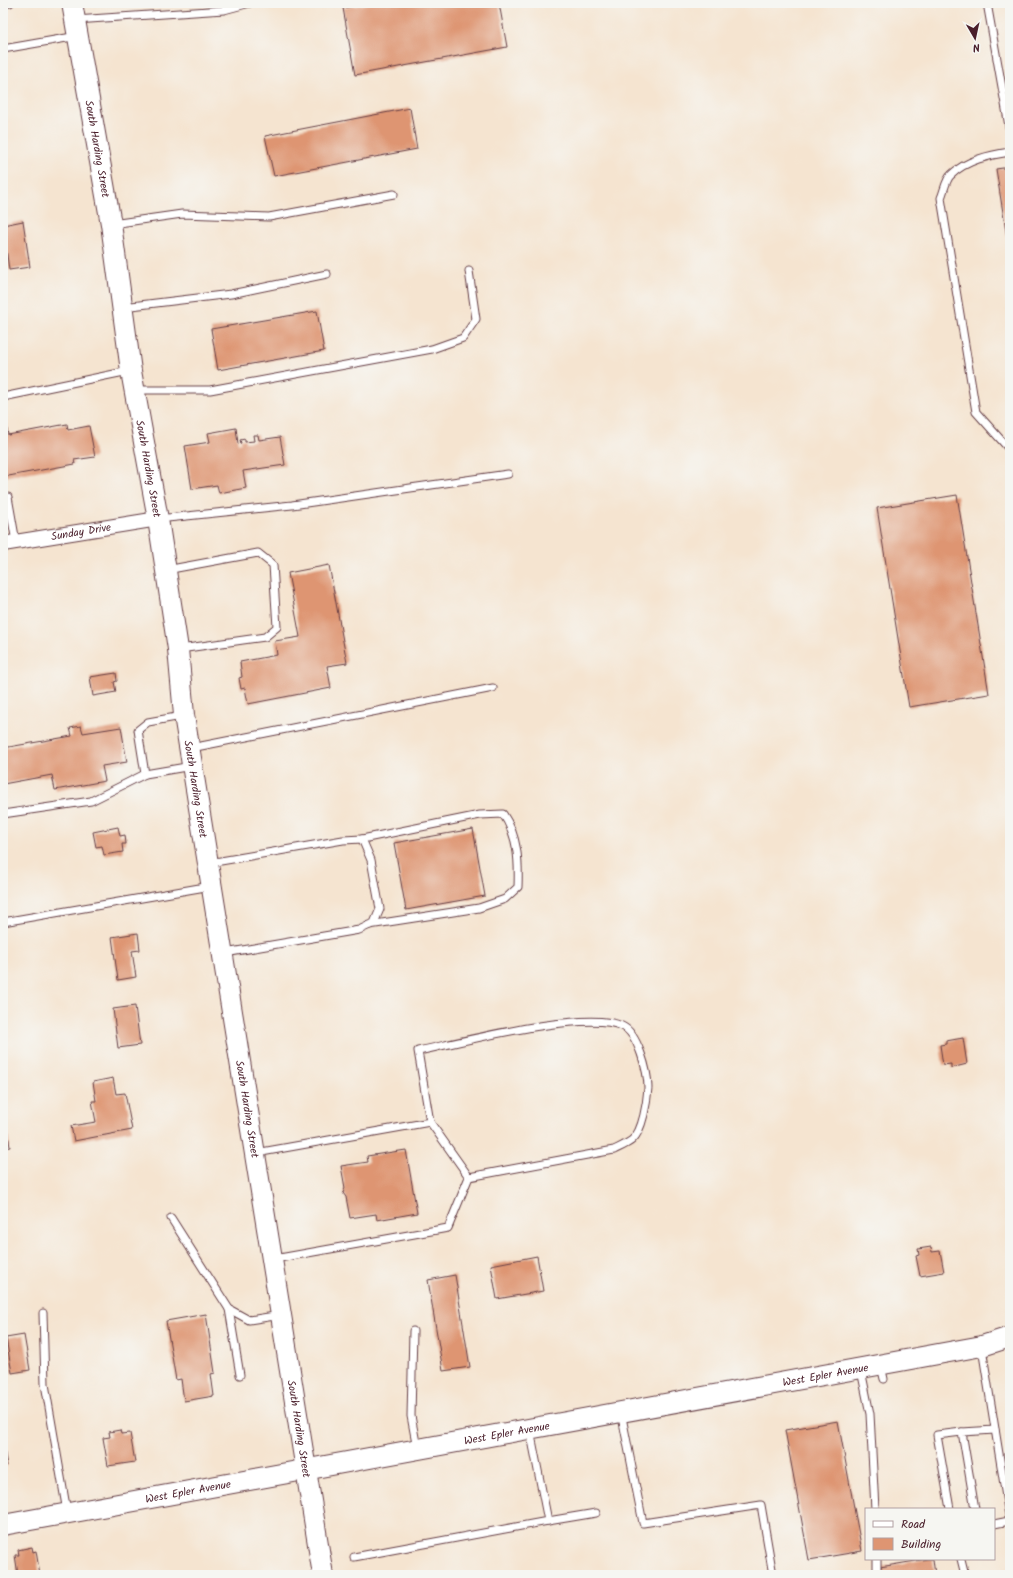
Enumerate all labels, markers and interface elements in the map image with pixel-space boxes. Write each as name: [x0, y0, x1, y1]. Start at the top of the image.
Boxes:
north arrow: [955, 18, 995, 58]
text: N: [972, 37, 981, 56]
street label: South Harding Street: [79, 99, 114, 200]
street label: South Harding Street: [130, 419, 166, 520]
street label: Sunday Drive: [50, 519, 112, 546]
street label: South Harding Street: [178, 739, 212, 840]
street label: South Harding Street: [230, 1059, 264, 1160]
street label: West Epler Avenue: [781, 1359, 870, 1392]
street label: South Harding Street: [282, 1379, 315, 1480]
street label: West Epler Avenue: [463, 1417, 551, 1451]
street label: West Epler Avenue: [144, 1476, 232, 1509]
legend: [865, 1508, 995, 1560]
text: Road: [901, 1515, 926, 1534]
text: Building: [901, 1535, 941, 1554]

